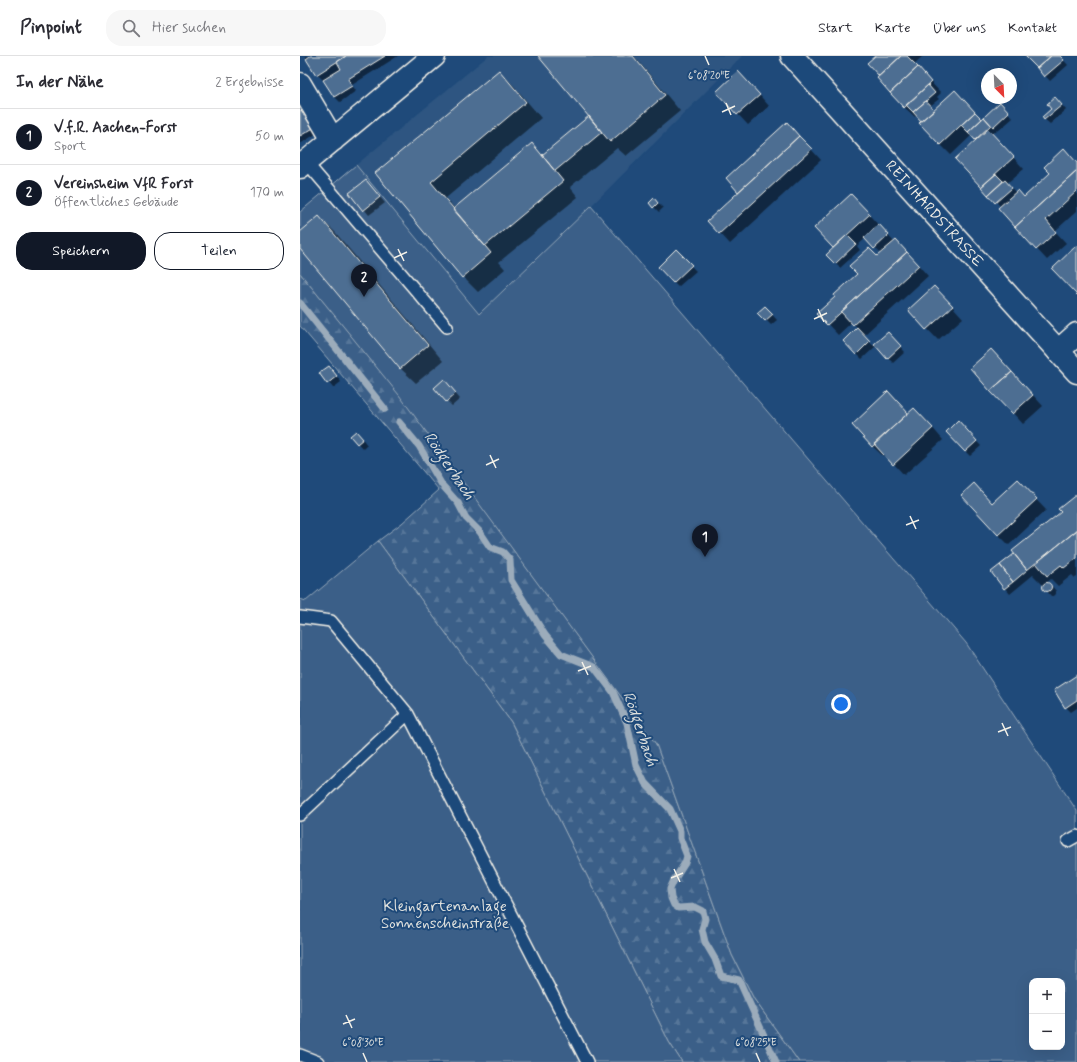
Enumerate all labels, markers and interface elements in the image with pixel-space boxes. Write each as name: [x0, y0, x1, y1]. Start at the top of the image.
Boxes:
search box: [106, 10, 386, 46]
text: Pinpoint: [20, 15, 82, 40]
icon: search: [120, 17, 142, 39]
text: Hier suchen: [152, 18, 226, 38]
text: Start: [818, 19, 853, 37]
text: Karte: [875, 19, 910, 37]
text: Über uns: [932, 19, 986, 37]
text: Kontakt: [1008, 19, 1057, 37]
north arrow: [981, 68, 1017, 104]
text: 6°08'20"E: [688, 69, 730, 83]
text: In der Nähe: [16, 71, 104, 93]
text: 2 Ergebnisse: [215, 74, 284, 91]
text: V.f.R. Aachen-Forst: [54, 118, 177, 138]
text: 1: [26, 128, 32, 145]
text: 50 m: [255, 128, 284, 145]
text: Sport: [54, 138, 86, 155]
street label: REINHARDSTRASSE: [881, 156, 988, 272]
text: Vereinsheim VfR Forst: [54, 174, 193, 194]
text: 2: [26, 184, 32, 201]
text: 170 m: [250, 184, 284, 201]
text: Öffentliches Gebäude: [54, 194, 179, 211]
button: Speichern: [16, 232, 146, 270]
button: Teilen: [154, 232, 284, 270]
pin: 2: [351, 264, 377, 297]
water label: Rödgerbach: [417, 428, 480, 505]
pin: 1: [692, 524, 718, 557]
water label: Rödgerbach: [616, 689, 663, 770]
your location: [831, 694, 851, 714]
park label: Kleingartenanlage Sonnenscheinstraße: [381, 897, 509, 934]
map controls: [1029, 978, 1065, 1050]
button: +: [1029, 978, 1065, 1014]
button: −: [1029, 1014, 1065, 1050]
text: 6°08'30"E: [342, 1036, 384, 1050]
text: 6°08'25"E: [735, 1036, 777, 1050]

